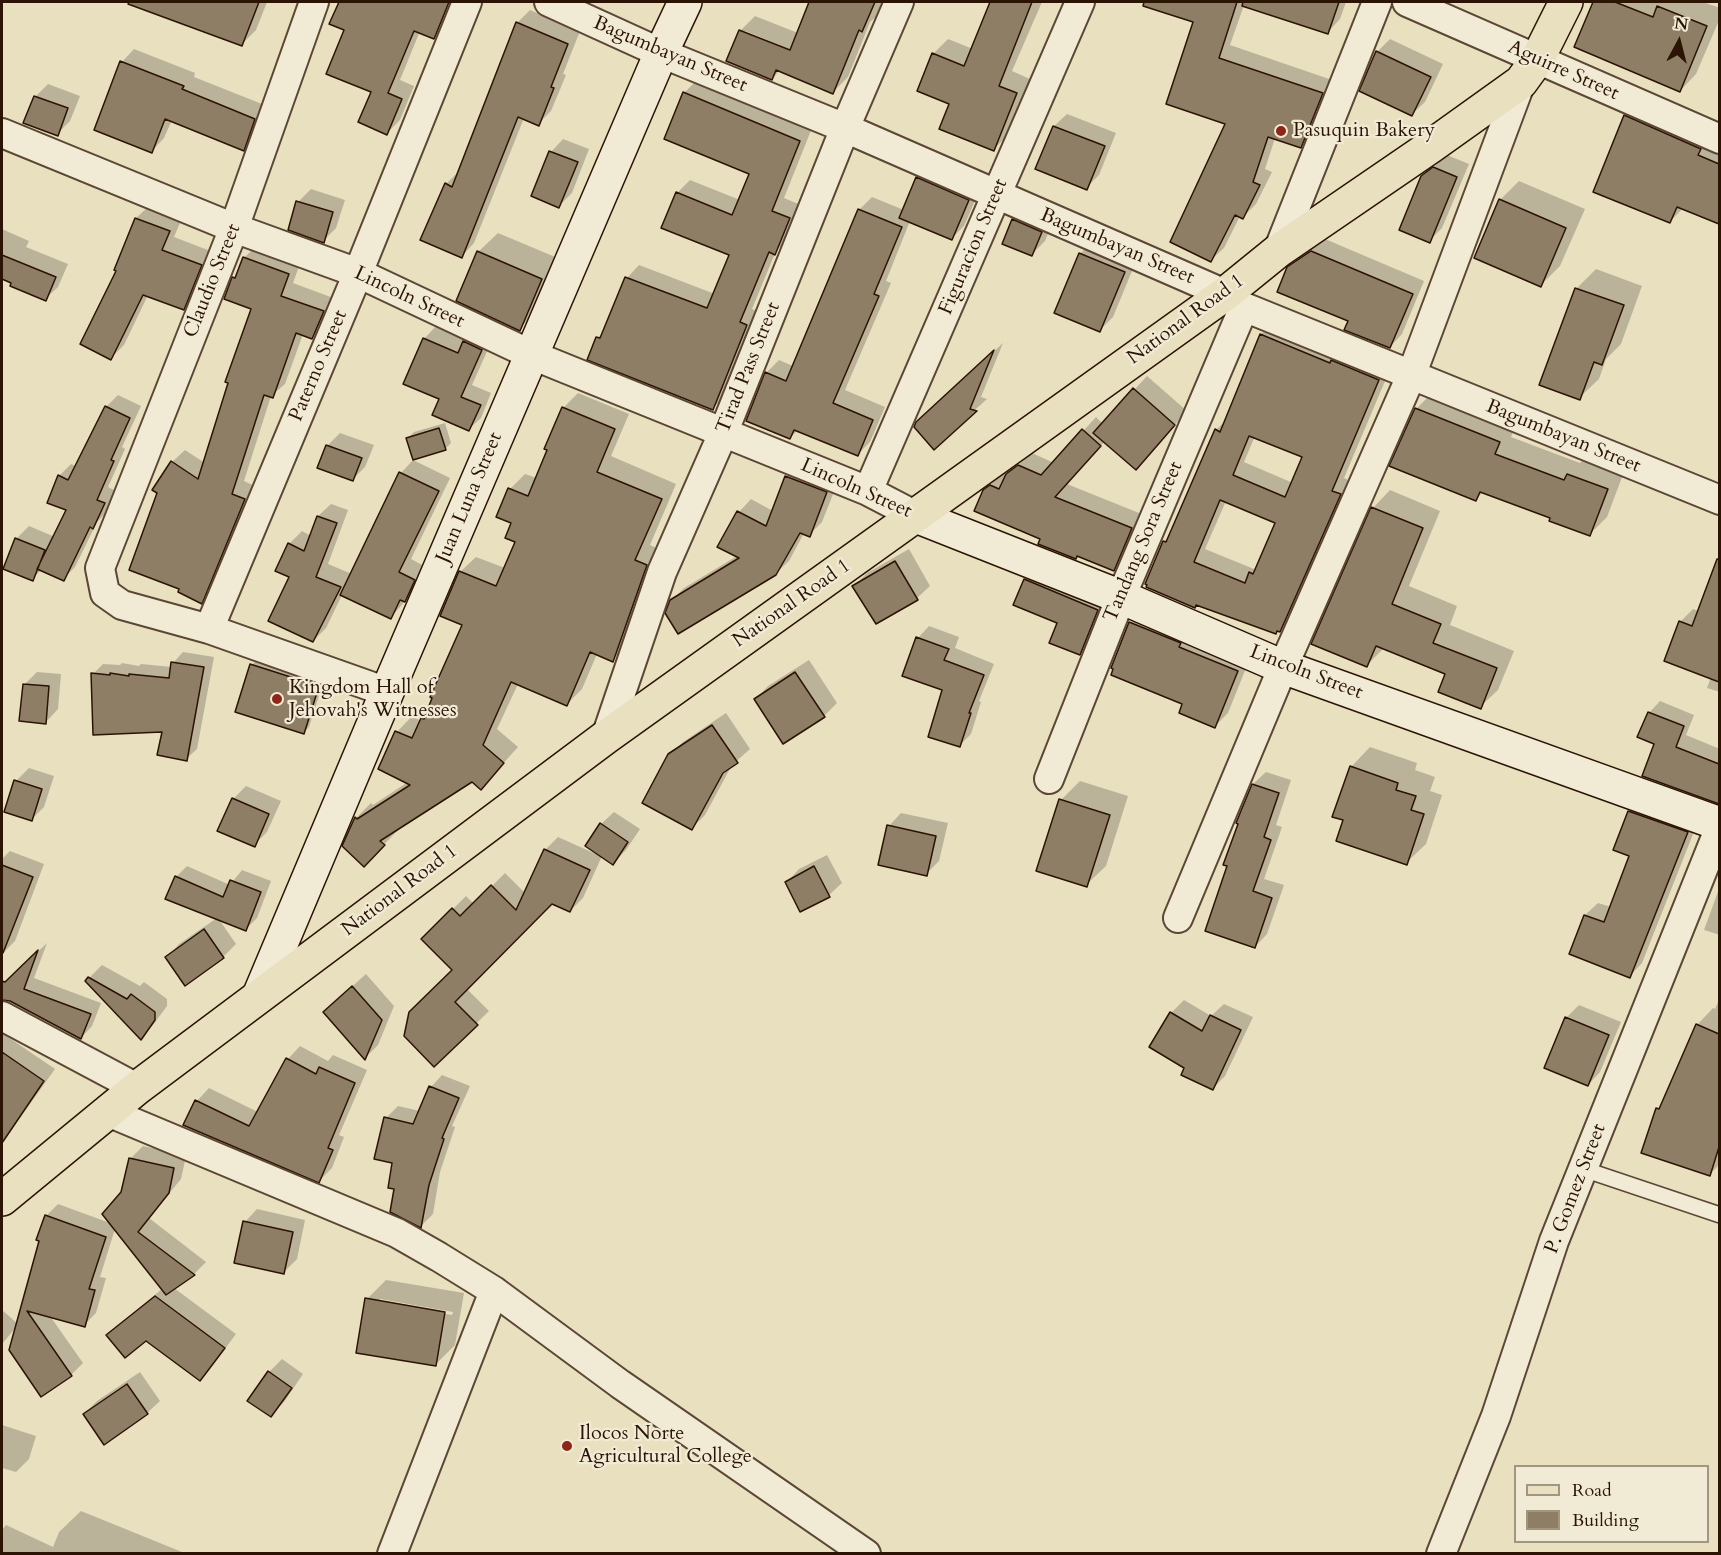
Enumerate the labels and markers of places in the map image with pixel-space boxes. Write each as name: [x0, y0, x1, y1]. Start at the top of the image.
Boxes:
place label: Pasuquin Bakery: [1293, 119, 1435, 143]
marker: Pasuquin Bakery: [1274, 124, 1288, 138]
place label: Kingdom Hall of Jehovah's Witnesses: [289, 676, 457, 723]
marker: Kingdom Hall of Jehovah's Witnesses: [270, 692, 284, 706]
place label: Ilocos Norte Agricultural College: [579, 1422, 752, 1469]
marker: Ilocos Norte Agricultural College: [560, 1439, 574, 1453]

